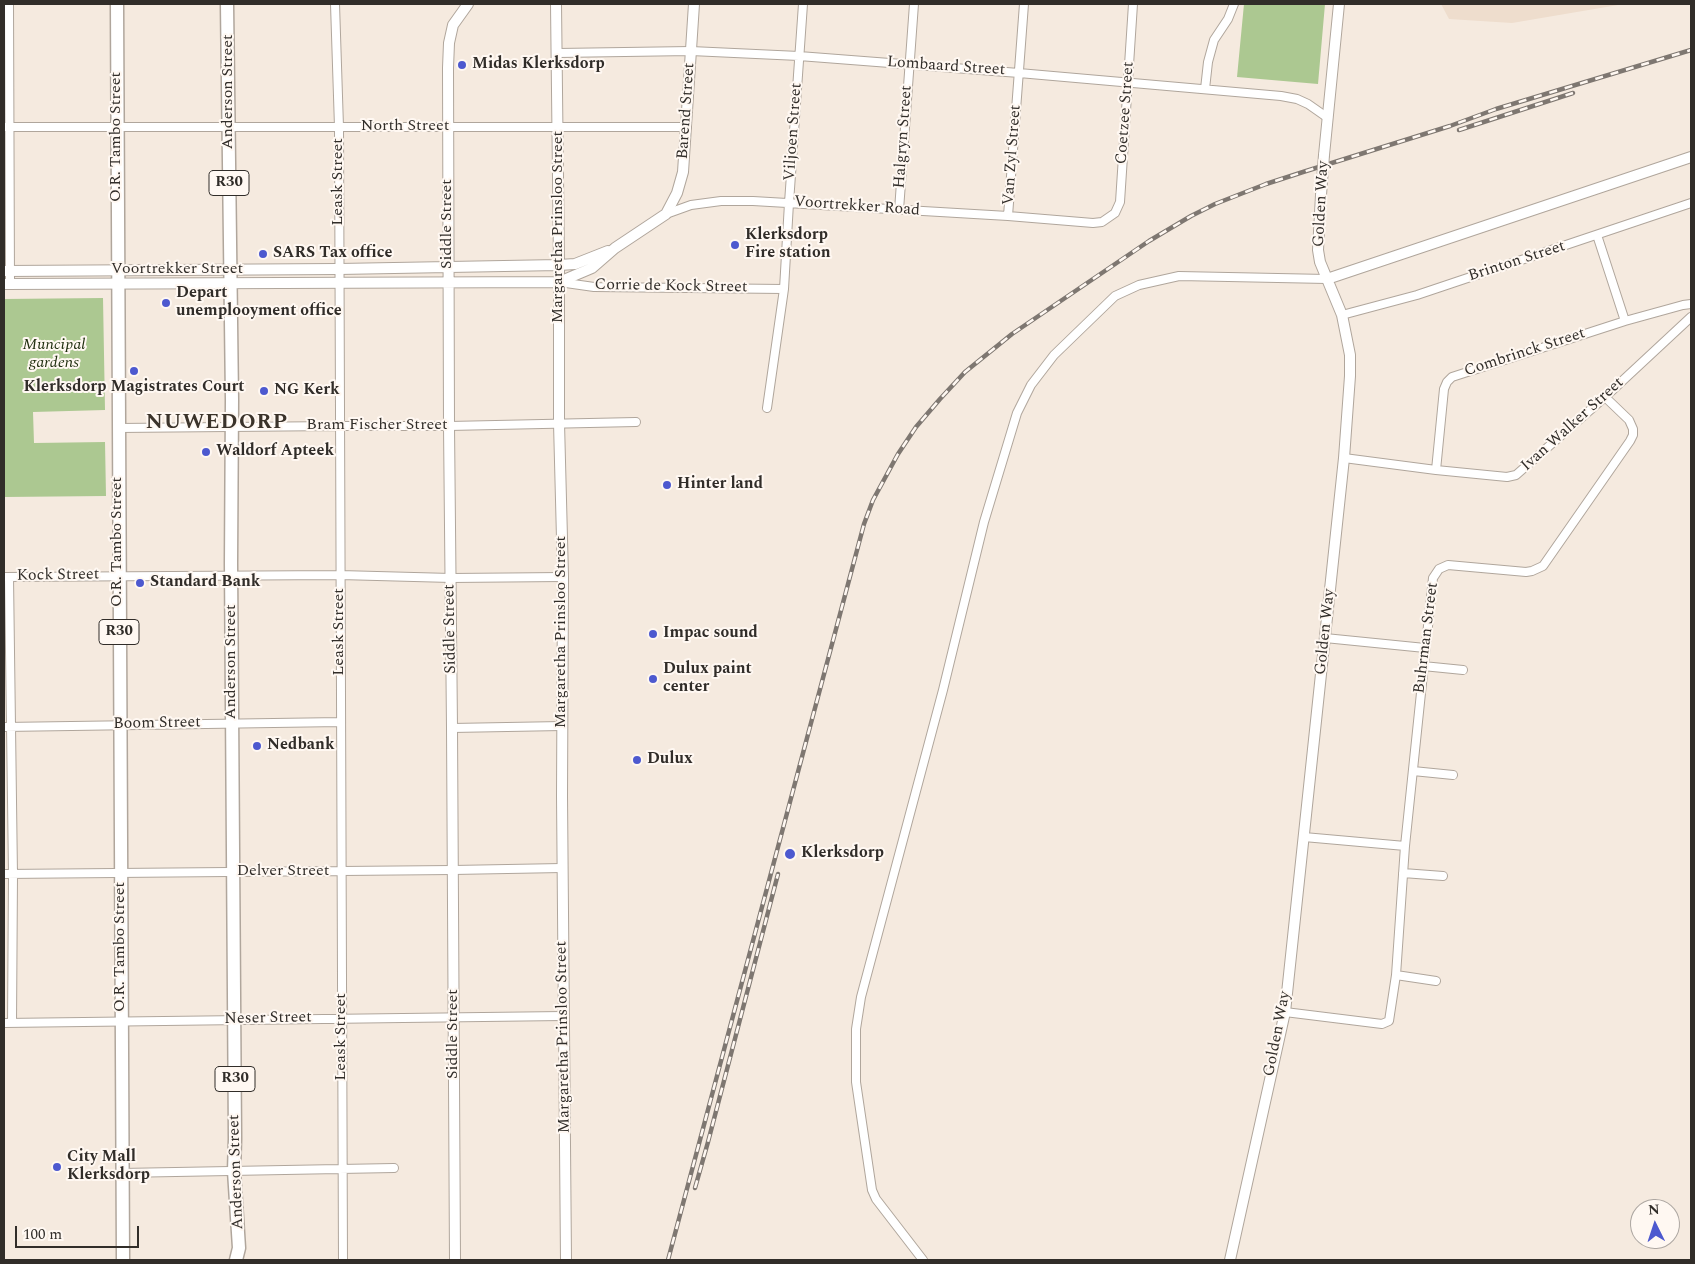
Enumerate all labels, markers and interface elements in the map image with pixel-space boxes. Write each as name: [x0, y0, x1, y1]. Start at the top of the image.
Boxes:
street label: Anderson Street: [219, 34, 239, 150]
street label: Lombaard Street: [886, 53, 1006, 81]
place label: Midas Klerksdorp: [472, 55, 605, 75]
marker: Midas Klerksdorp: [456, 59, 468, 71]
street label: Coetzee Street: [1113, 61, 1139, 165]
street label: Barend Street: [674, 62, 700, 160]
street label: O.R. Tambo Street: [107, 72, 127, 202]
street label: Viljoen Street: [781, 82, 807, 182]
street label: Halgryn Street: [891, 85, 917, 189]
street label: Van Zyl Street: [1000, 104, 1026, 206]
street label: North Street: [361, 117, 449, 137]
street label: Margaretha Prinsloo Street: [549, 131, 569, 323]
street label: Leask Street: [329, 138, 349, 226]
street label: Golden Way: [1310, 160, 1334, 248]
road number: R30: [209, 170, 249, 196]
street label: Siddle Street: [438, 179, 458, 269]
street label: Voortrekker Road: [793, 193, 921, 221]
place label: Klerksdorp Fire station: [745, 226, 831, 264]
street label: Brinton Street: [1466, 237, 1568, 287]
marker: Klerksdorp Fire station: [729, 239, 741, 251]
place label: SARS Tax office: [273, 244, 392, 264]
marker: SARS Tax office: [257, 248, 269, 260]
street label: Voortrekker Street: [111, 260, 243, 280]
street label: Corrie de Kock Street: [594, 276, 748, 298]
place label: Depart unemplooyment office: [176, 284, 342, 322]
marker: Depart unemplooyment office: [160, 297, 172, 309]
street label: Combrinck Street: [1462, 324, 1588, 382]
park label: Muncipal gardens: [23, 336, 85, 374]
marker: Klerksdorp Magistrates Court: [128, 365, 140, 377]
street label: Ivan Walker Street: [1518, 374, 1628, 476]
place label: Klerksdorp Magistrates Court: [24, 378, 244, 398]
place label: NG Kerk: [274, 381, 340, 401]
marker: NG Kerk: [258, 385, 270, 397]
district label: NUWEDORP: [145, 411, 289, 437]
street label: Bram Fischer Street: [306, 416, 448, 436]
place label: Waldorf Apteek: [216, 442, 334, 462]
marker: Waldorf Apteek: [200, 446, 212, 458]
place label: Hinter land: [677, 475, 763, 495]
street label: O.R. Tambo Street: [108, 477, 128, 607]
marker: Hinter land: [661, 479, 673, 491]
street label: Margaretha Prinsloo Street: [552, 536, 572, 728]
street label: Kock Street: [17, 566, 99, 586]
place label: Standard Bank: [150, 573, 260, 593]
marker: Standard Bank: [134, 577, 146, 589]
street label: Buhrman Street: [1411, 581, 1443, 695]
street label: Siddle Street: [441, 584, 461, 674]
street label: Leask Street: [330, 588, 350, 676]
street label: Golden Way: [1312, 588, 1340, 676]
street label: Anderson Street: [222, 604, 242, 720]
road number: R30: [99, 620, 139, 644]
place label: Impac sound: [663, 624, 758, 644]
marker: Impac sound: [647, 628, 659, 640]
place label: Dulux paint center: [663, 660, 752, 698]
marker: Dulux paint center: [647, 673, 659, 685]
street label: Boom Street: [113, 714, 201, 734]
place label: Nedbank: [267, 736, 335, 756]
marker: Nedbank: [251, 740, 263, 752]
place label: Dulux: [647, 750, 693, 770]
marker: Dulux: [631, 754, 643, 766]
place label: Klerksdorp: [801, 844, 884, 864]
marker: Klerksdorp: [783, 847, 797, 861]
street label: Delver Street: [237, 862, 329, 882]
street label: O.R. Tambo Street: [111, 882, 131, 1012]
street label: Margaretha Prinsloo Street: [553, 941, 575, 1133]
street label: Siddle Street: [444, 989, 464, 1079]
street label: Golden Way: [1260, 990, 1296, 1078]
street label: Leask Street: [332, 993, 352, 1081]
street label: Neser Street: [224, 1009, 312, 1029]
road number: R30: [215, 1066, 255, 1092]
street label: Anderson Street: [225, 1114, 249, 1230]
place label: City Mall Klerksdorp: [67, 1148, 150, 1186]
marker: City Mall Klerksdorp: [51, 1161, 63, 1173]
north arrow: [1630, 1199, 1680, 1249]
text: N: [1648, 1199, 1660, 1220]
scale bar: [18, 1216, 141, 1248]
text: 100 m: [23, 1223, 62, 1246]

